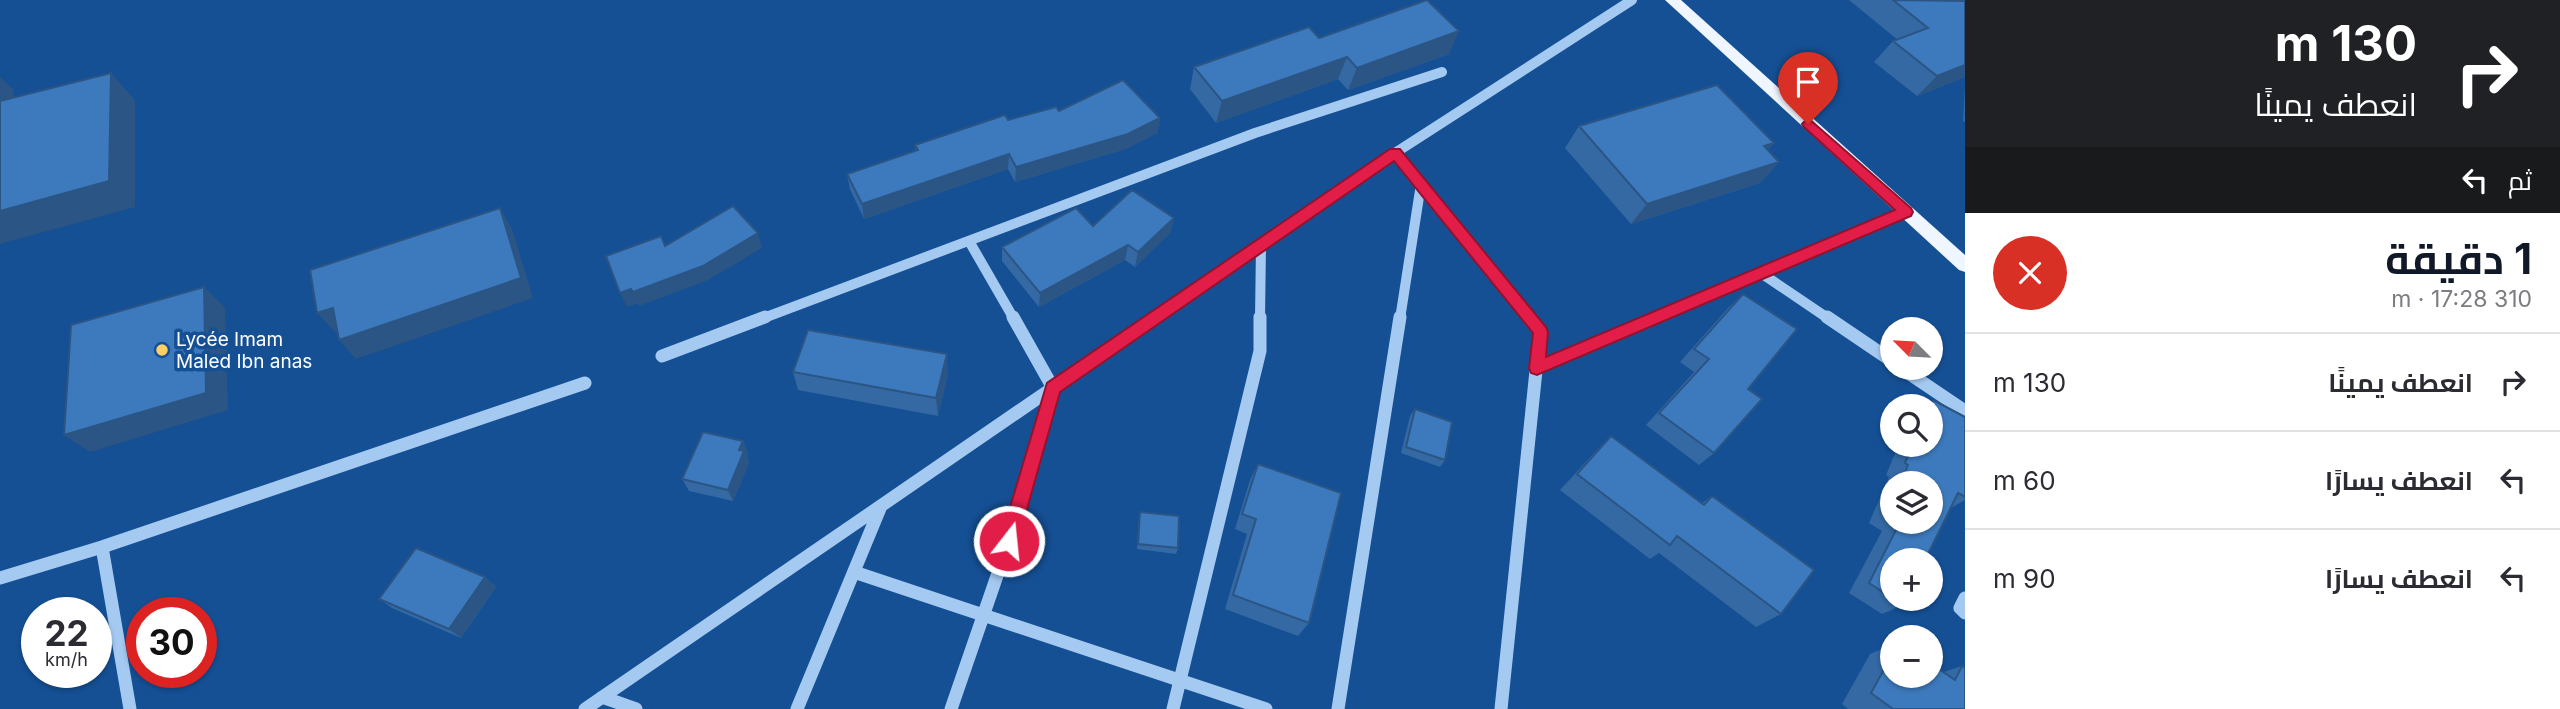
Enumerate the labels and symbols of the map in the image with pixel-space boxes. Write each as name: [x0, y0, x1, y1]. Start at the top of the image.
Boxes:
pin: [1778, 52, 1838, 124]
north arrow: [1880, 317, 1942, 380]
place label: Lycée Imam Maled Ibn anas: [176, 328, 312, 373]
marker: Lycée Imam Maled Ibn anas: [154, 342, 170, 358]
position arrow: [972, 504, 1046, 578]
speed limit sign: 30: [126, 597, 217, 688]

